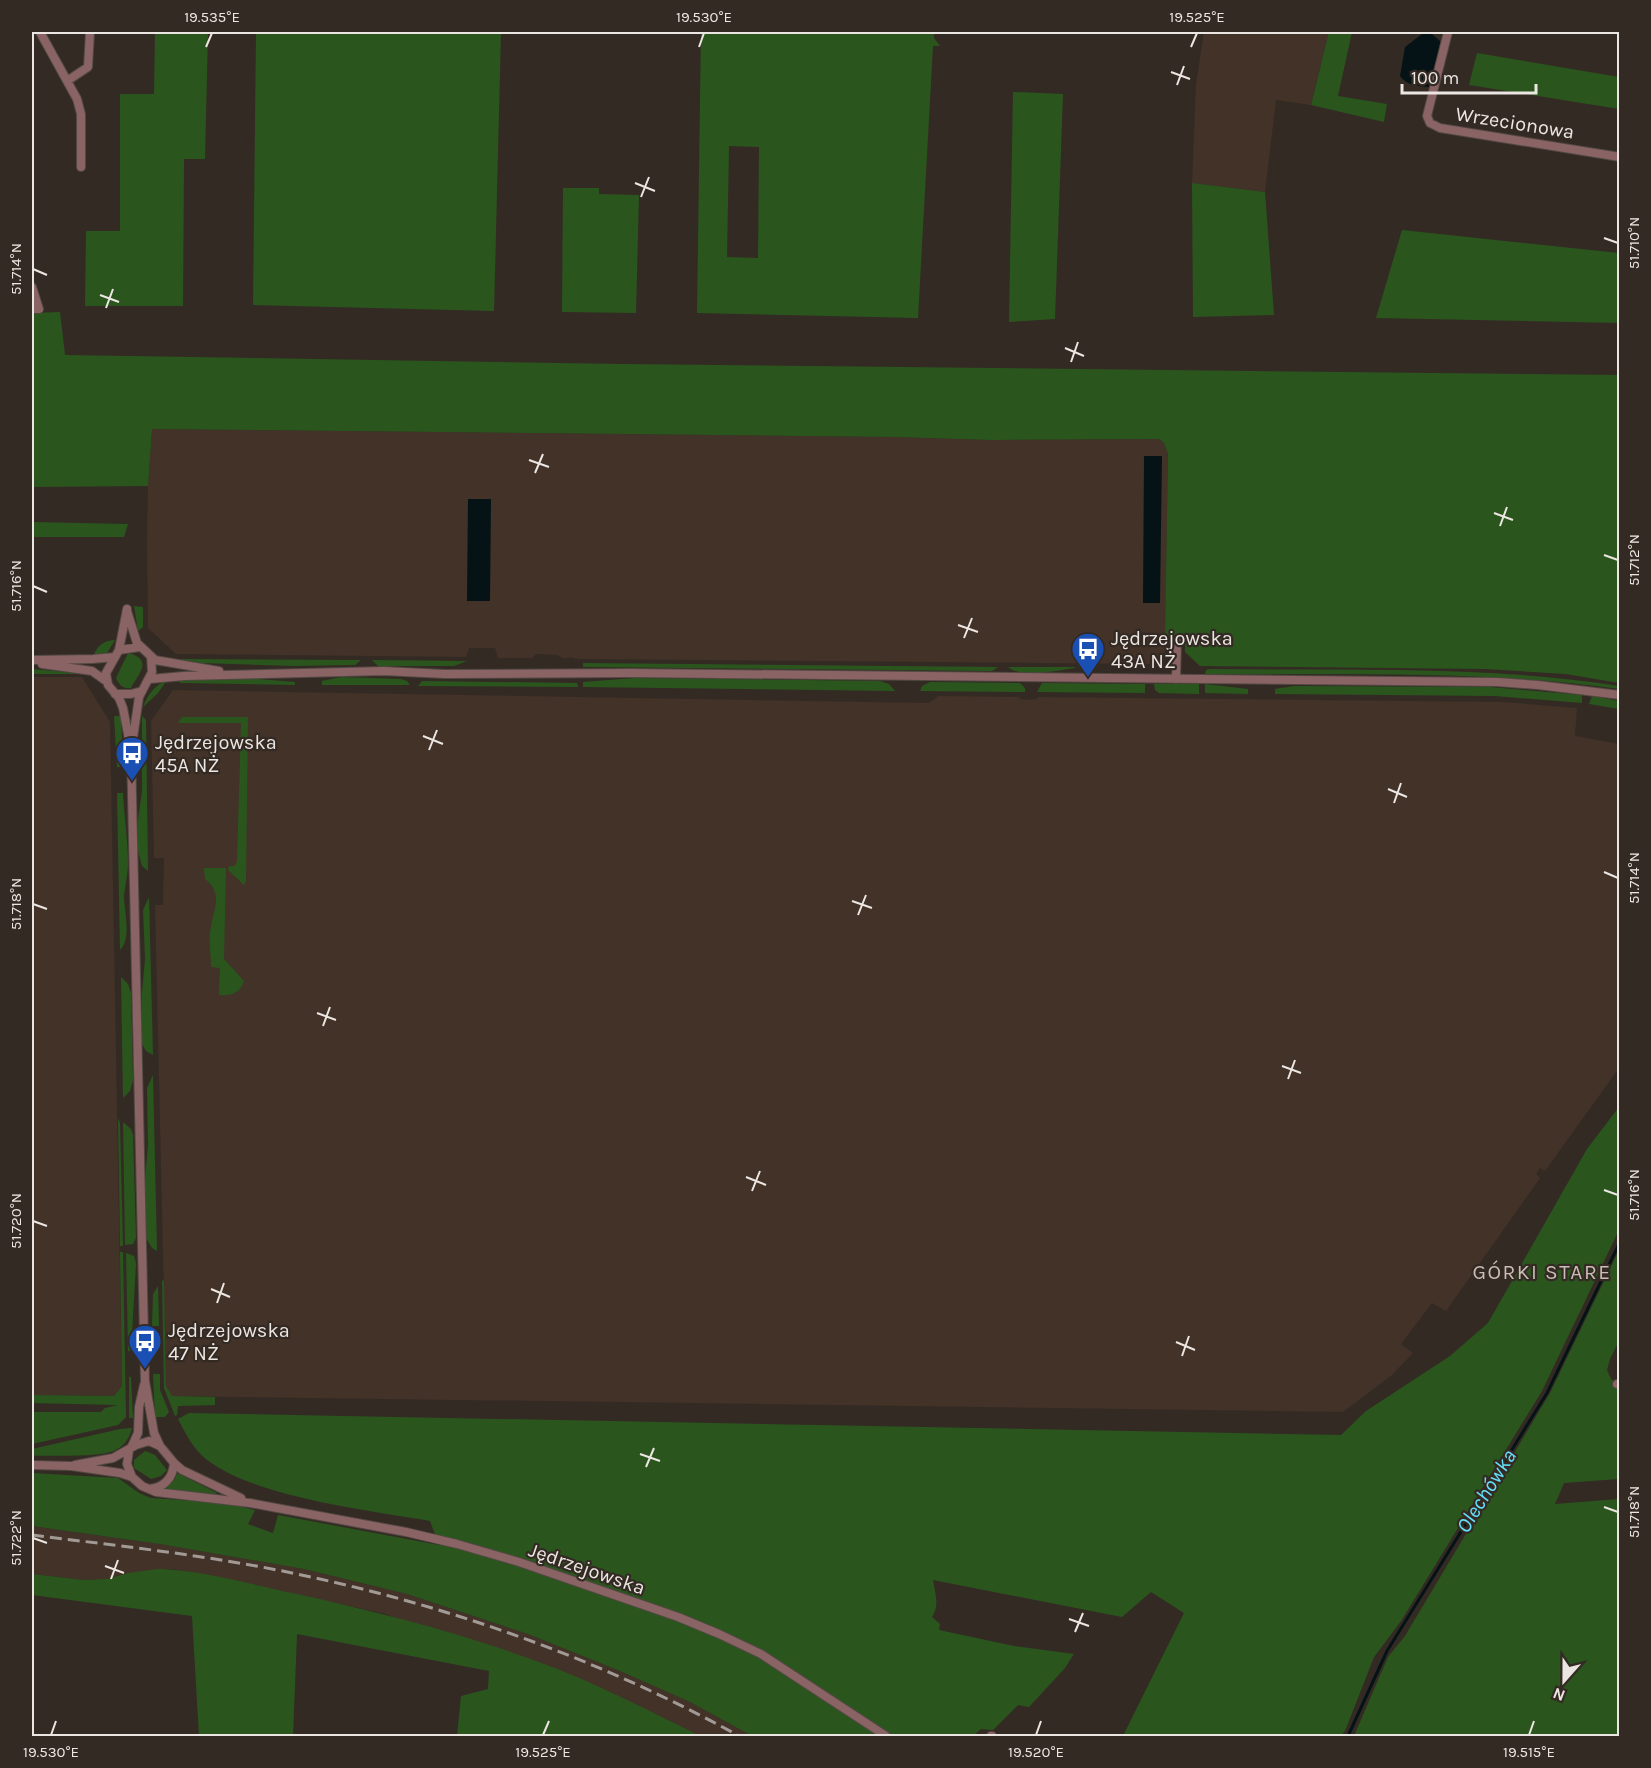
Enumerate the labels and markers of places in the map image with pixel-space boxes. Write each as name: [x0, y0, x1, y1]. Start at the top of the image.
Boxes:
place label: Jędrzejowska 43A NŻ: [1111, 627, 1233, 673]
bus stop icon: Jędrzejowska 43A NŻ: [1070, 631, 1106, 678]
place label: Jędrzejowska 45A NŻ: [155, 731, 277, 777]
bus stop icon: Jędrzejowska 45A NŻ: [114, 735, 150, 782]
place label: Jędrzejowska 47 NŻ: [168, 1319, 290, 1365]
bus stop icon: Jędrzejowska 47 NŻ: [127, 1323, 163, 1370]

